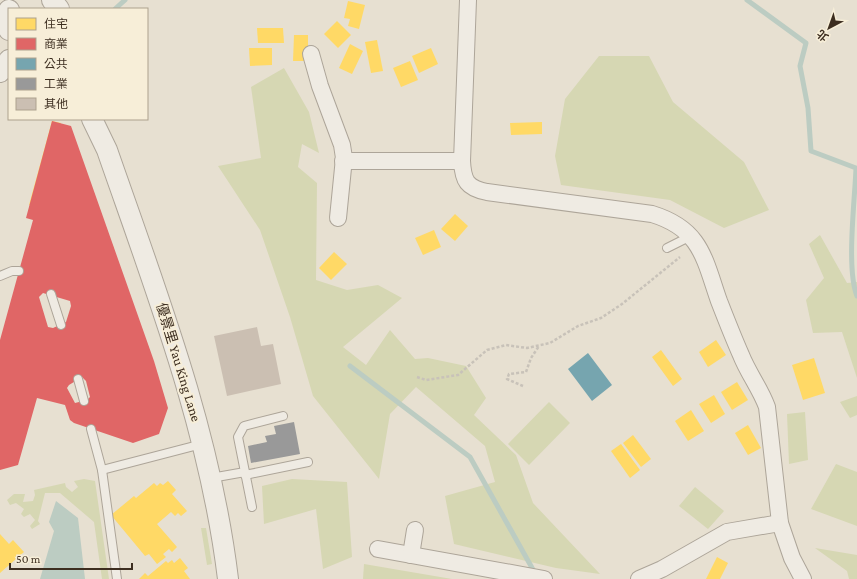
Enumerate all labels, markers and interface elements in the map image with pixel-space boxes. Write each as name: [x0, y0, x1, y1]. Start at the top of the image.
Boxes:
legend: [8, 8, 148, 120]
north arrow: [809, 8, 849, 48]
text: 住宅: [44, 17, 68, 31]
text: 北: [814, 27, 831, 44]
text: 商業: [44, 37, 68, 51]
text: 公共: [44, 57, 68, 71]
text: 工業: [44, 77, 68, 91]
text: 其他: [44, 97, 68, 111]
street label: 優景里 Yau King Lane: [153, 301, 205, 423]
scale bar: [10, 545, 132, 571]
text: 50 m: [16, 552, 41, 566]

